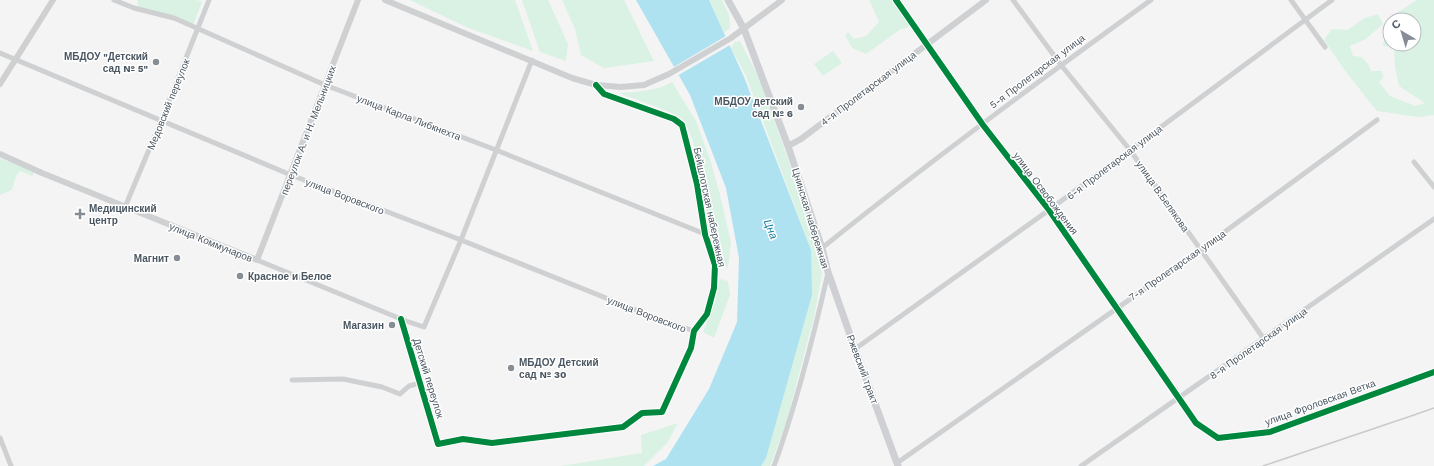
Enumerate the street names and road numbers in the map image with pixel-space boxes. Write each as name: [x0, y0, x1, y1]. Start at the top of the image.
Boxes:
street label: 5-я Пролетарская улица: [988, 32, 1087, 111]
street label: 4-я Пролетарская улица: [819, 49, 918, 128]
street label: Медовский переулок: [145, 57, 192, 151]
street label: переулок А. и Н. Мельницких: [279, 64, 338, 196]
street label: улица Карла Либкнехта: [355, 93, 463, 143]
street label: 6-я Пролетарская улица: [1065, 123, 1164, 202]
street label: Бейшлотская набережная: [691, 146, 728, 268]
street label: улица Освобождения: [1011, 150, 1080, 237]
street label: улица В.Белякова: [1134, 159, 1191, 234]
street label: Цнинская набережная: [790, 167, 831, 270]
street label: улица Воровского: [304, 176, 386, 217]
street label: улица Коммунаров: [168, 221, 254, 264]
street label: 7-я Пролетарская улица: [1127, 228, 1228, 303]
street label: улица Воровского: [606, 294, 688, 335]
street label: 8-я Пролетарская улица: [1207, 305, 1309, 381]
street label: Ржевский тракт: [845, 333, 880, 406]
street label: Детский переулок: [411, 337, 446, 420]
street label: улица Фроловская Ветка: [1263, 377, 1377, 428]

